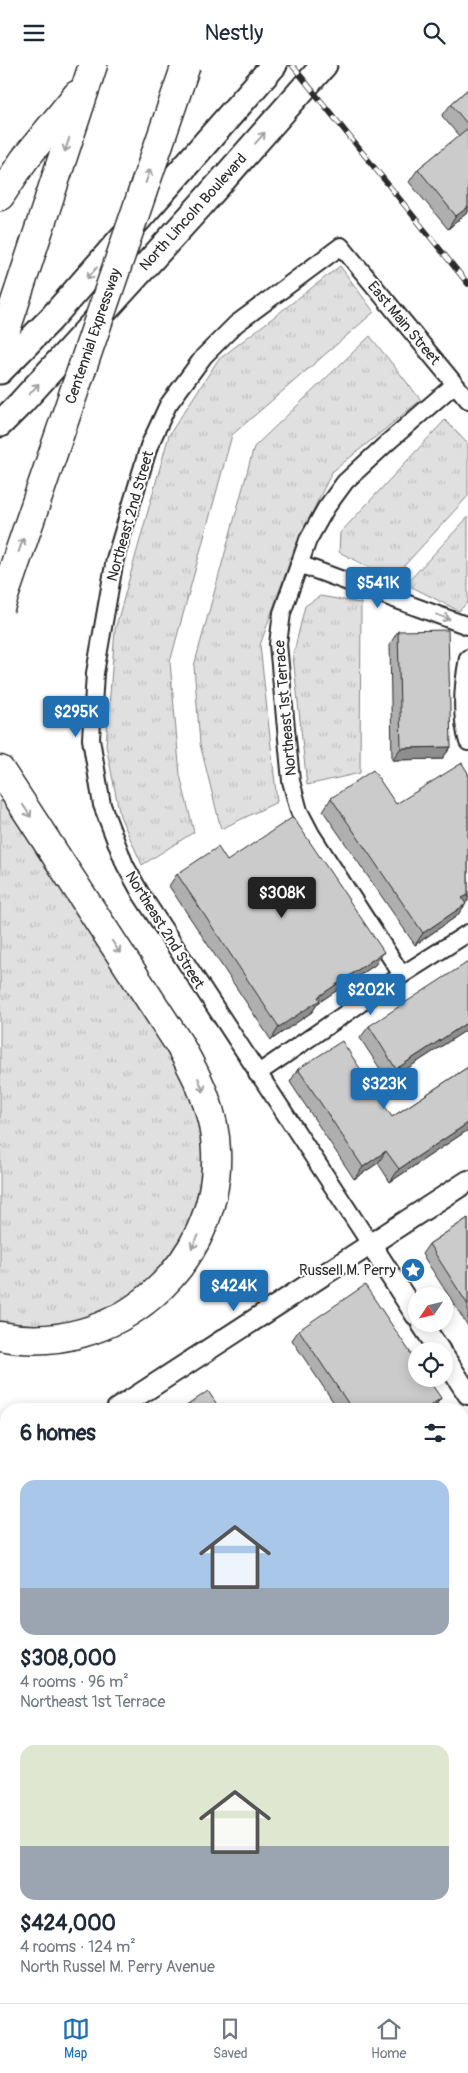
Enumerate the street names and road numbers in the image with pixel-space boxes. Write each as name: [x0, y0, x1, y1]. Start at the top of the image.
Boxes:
street label: North Lincoln Boulevard: [136, 150, 251, 275]
street label: Centennial Expressway: [61, 265, 126, 407]
street label: East Main Street: [363, 278, 445, 370]
street label: Northeast 2nd Street: [103, 448, 159, 584]
street label: Northeast 1st Terrace: [270, 639, 301, 777]
street label: Northeast 2nd Street: [121, 868, 209, 993]

